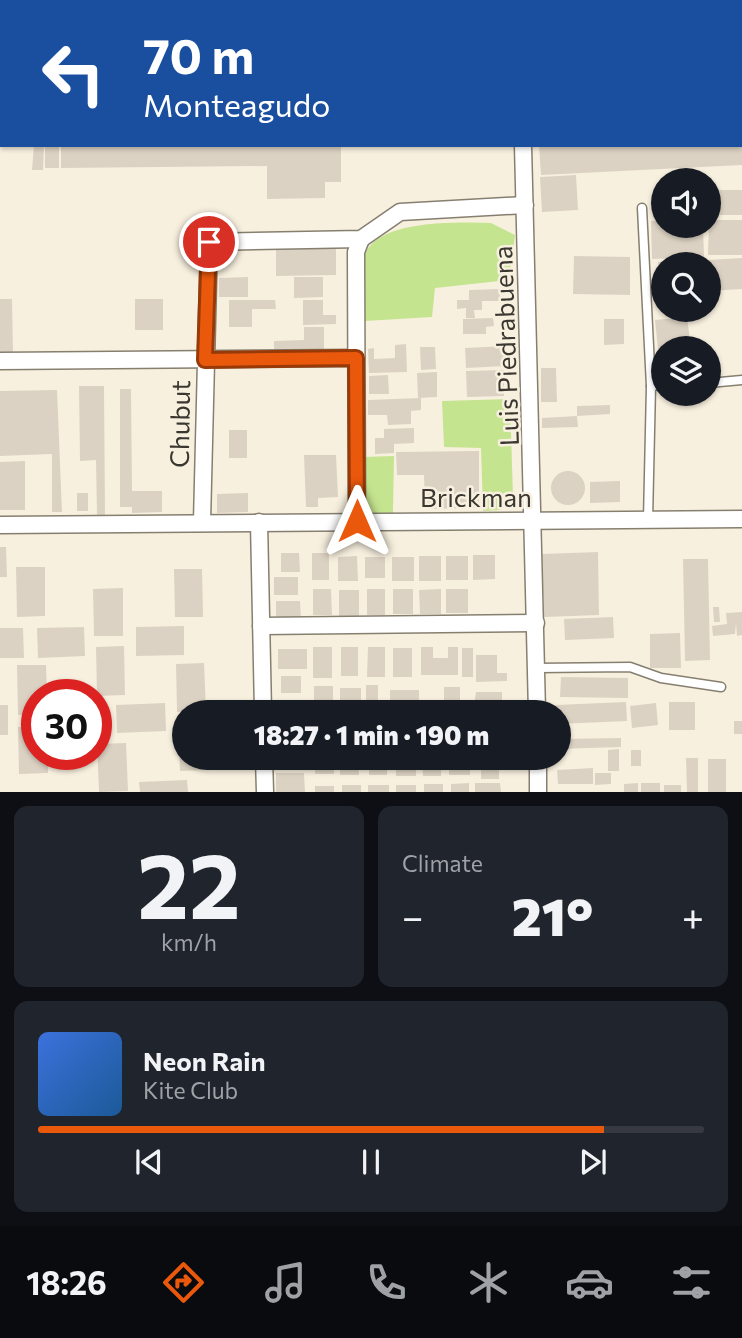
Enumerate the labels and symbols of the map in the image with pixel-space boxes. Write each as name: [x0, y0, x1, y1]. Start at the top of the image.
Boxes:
pin: [179, 212, 239, 272]
street label: Luis Piedrabuena: [486, 245, 524, 447]
street label: Chubut: [163, 380, 195, 468]
street label: Brickman: [420, 481, 532, 512]
position arrow: [320, 484, 394, 558]
speed limit sign: 30: [21, 679, 112, 770]

